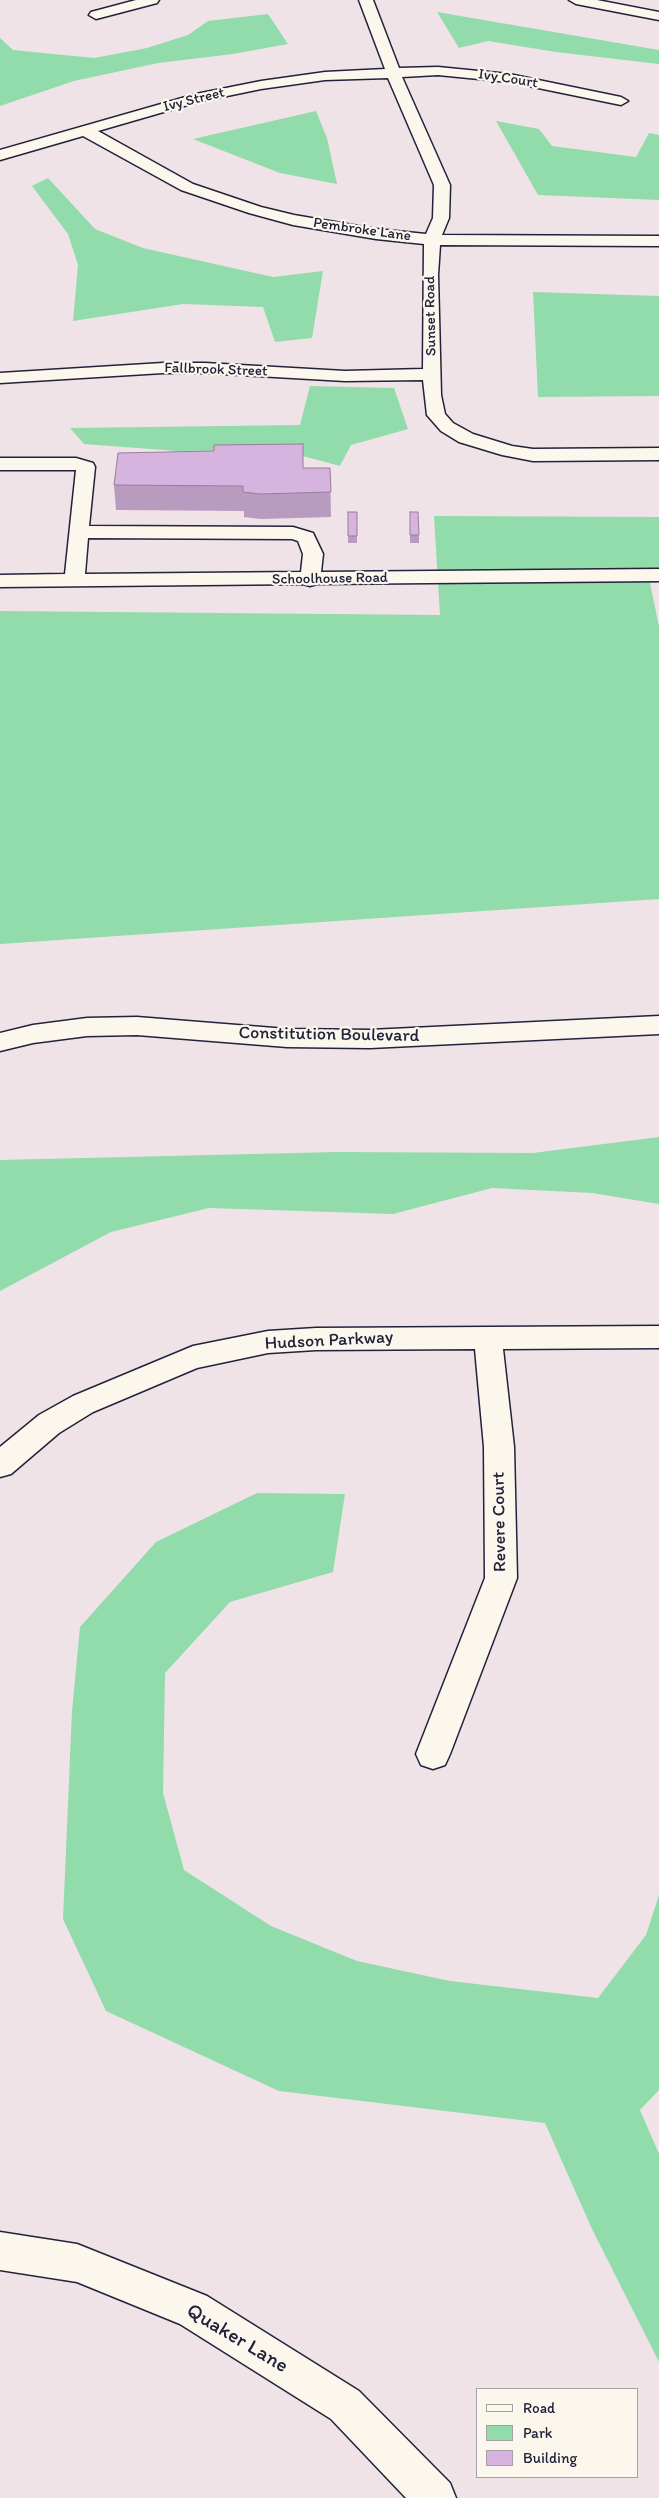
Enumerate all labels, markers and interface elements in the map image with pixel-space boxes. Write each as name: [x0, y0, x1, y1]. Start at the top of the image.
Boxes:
street label: Ivy Court: [477, 65, 539, 93]
street label: Ivy Street: [161, 84, 227, 116]
street label: Pembroke Lane: [312, 214, 412, 246]
street label: Sunset Road: [421, 276, 441, 356]
street label: Fallbrook Street: [164, 359, 268, 381]
street label: Schoolhouse Road: [272, 569, 388, 589]
street label: Constitution Boulevard: [238, 1023, 420, 1047]
street label: Hudson Parkway: [264, 1327, 394, 1355]
street label: Revere Court: [488, 1472, 512, 1572]
street label: Quaker Lane: [182, 2299, 292, 2379]
legend: [477, 2388, 639, 2478]
text: Road: [523, 2399, 555, 2417]
text: Park: [523, 2424, 553, 2442]
text: Building: [523, 2449, 577, 2467]

